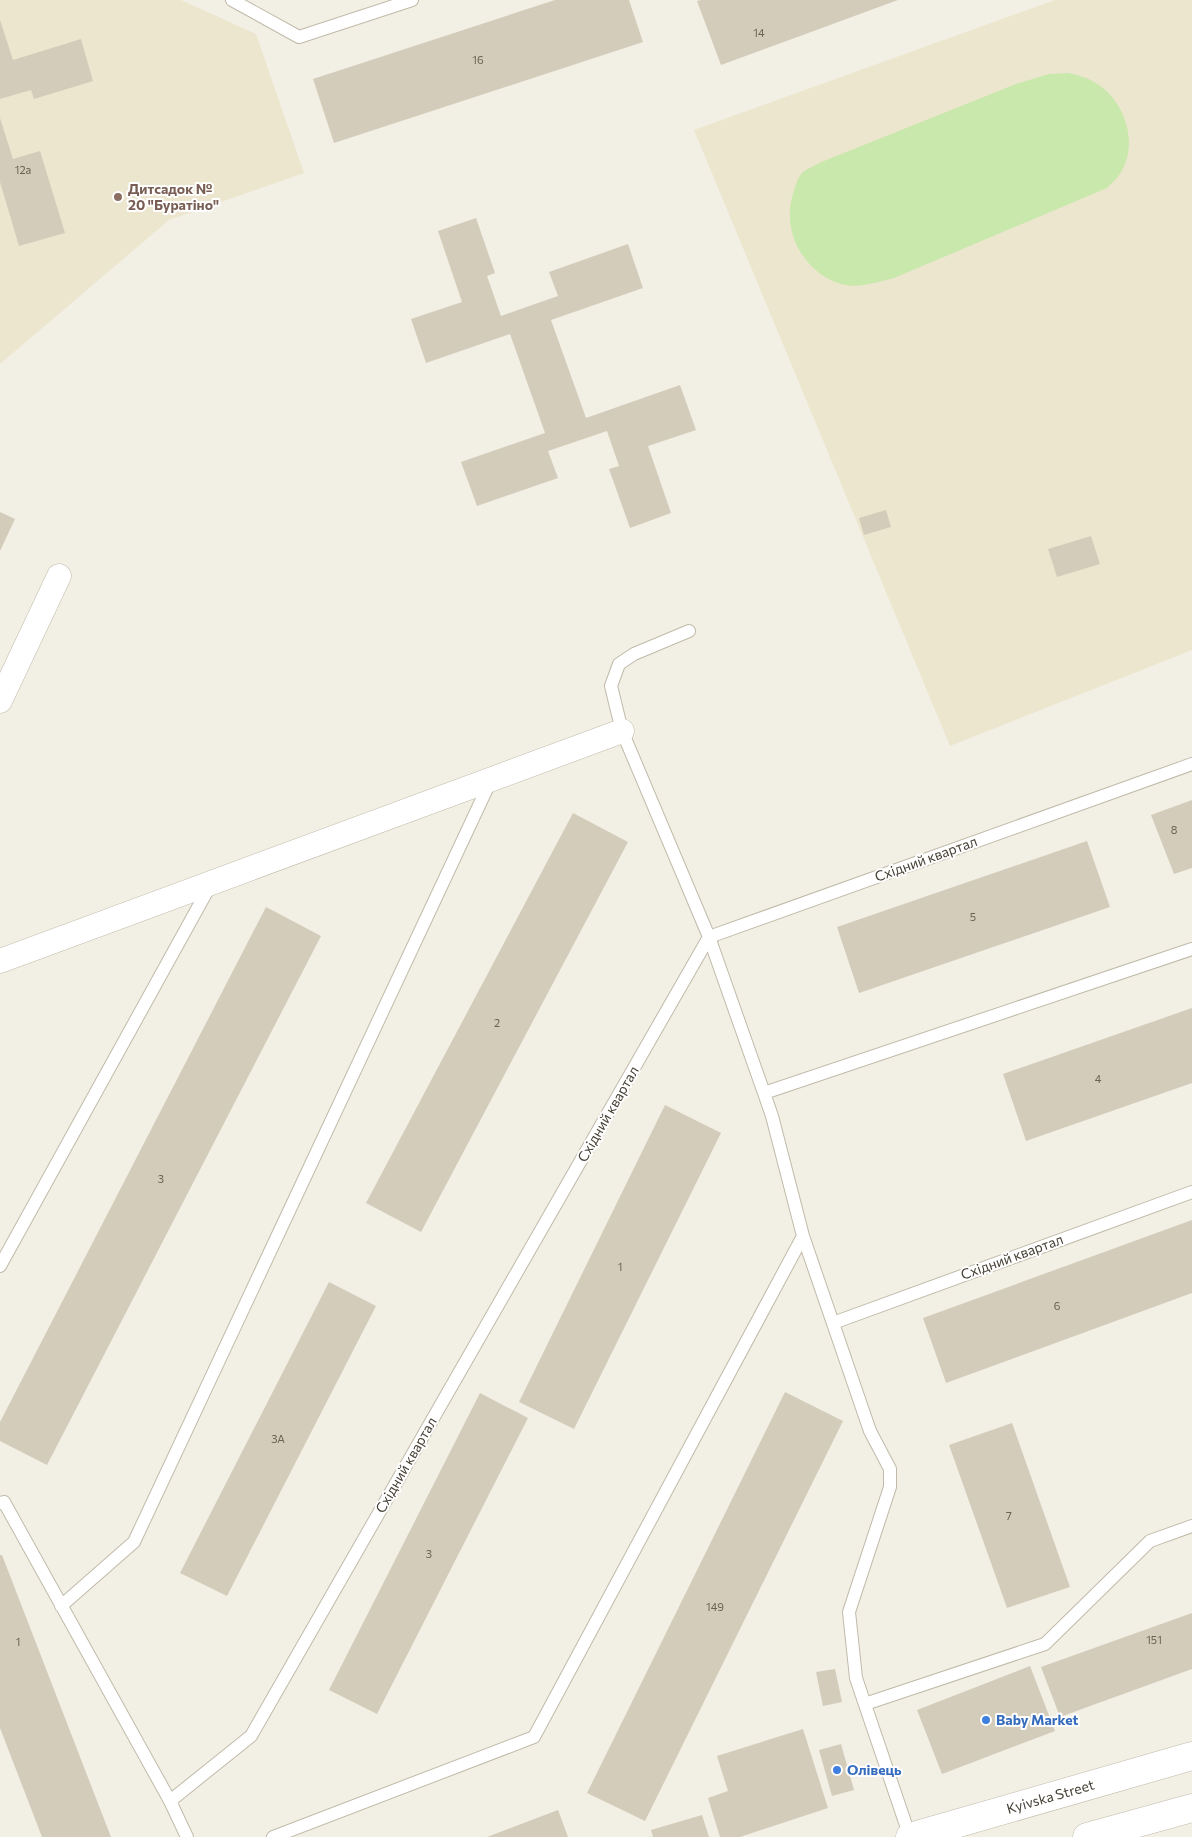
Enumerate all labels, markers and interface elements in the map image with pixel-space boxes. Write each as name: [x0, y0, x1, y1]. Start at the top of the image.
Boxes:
house number: 14: [753, 26, 765, 39]
house number: 16: [472, 53, 484, 66]
house number: 12а: [15, 163, 31, 176]
place label: Дитсадок № 20 "Буратіно": [128, 180, 219, 213]
marker: Дитсадок № 20 "Буратіно": [112, 191, 124, 203]
house number: 8: [1171, 823, 1178, 836]
street label: Східний квартал: [872, 832, 979, 885]
house number: 5: [970, 910, 976, 923]
house number: 2: [494, 1016, 500, 1029]
street label: Східний квартал: [573, 1063, 642, 1165]
house number: 4: [1095, 1072, 1102, 1085]
house number: 3: [158, 1172, 164, 1185]
street label: Східний квартал: [958, 1230, 1065, 1283]
house number: 1: [618, 1260, 622, 1273]
house number: 6: [1054, 1299, 1061, 1312]
street label: Східний квартал: [371, 1414, 440, 1516]
house number: 3А: [271, 1432, 285, 1445]
house number: 7: [1006, 1509, 1012, 1522]
house number: 3: [426, 1547, 432, 1560]
house number: 149: [706, 1600, 724, 1613]
house number: 151: [1146, 1633, 1162, 1646]
house number: 1: [16, 1635, 20, 1648]
place label: Baby Market: [996, 1711, 1079, 1728]
marker: Baby Market: [980, 1714, 992, 1726]
place label: Олівець: [847, 1761, 902, 1778]
marker: Олівець: [831, 1764, 843, 1776]
street label: Kyivska Street: [1004, 1775, 1096, 1817]

